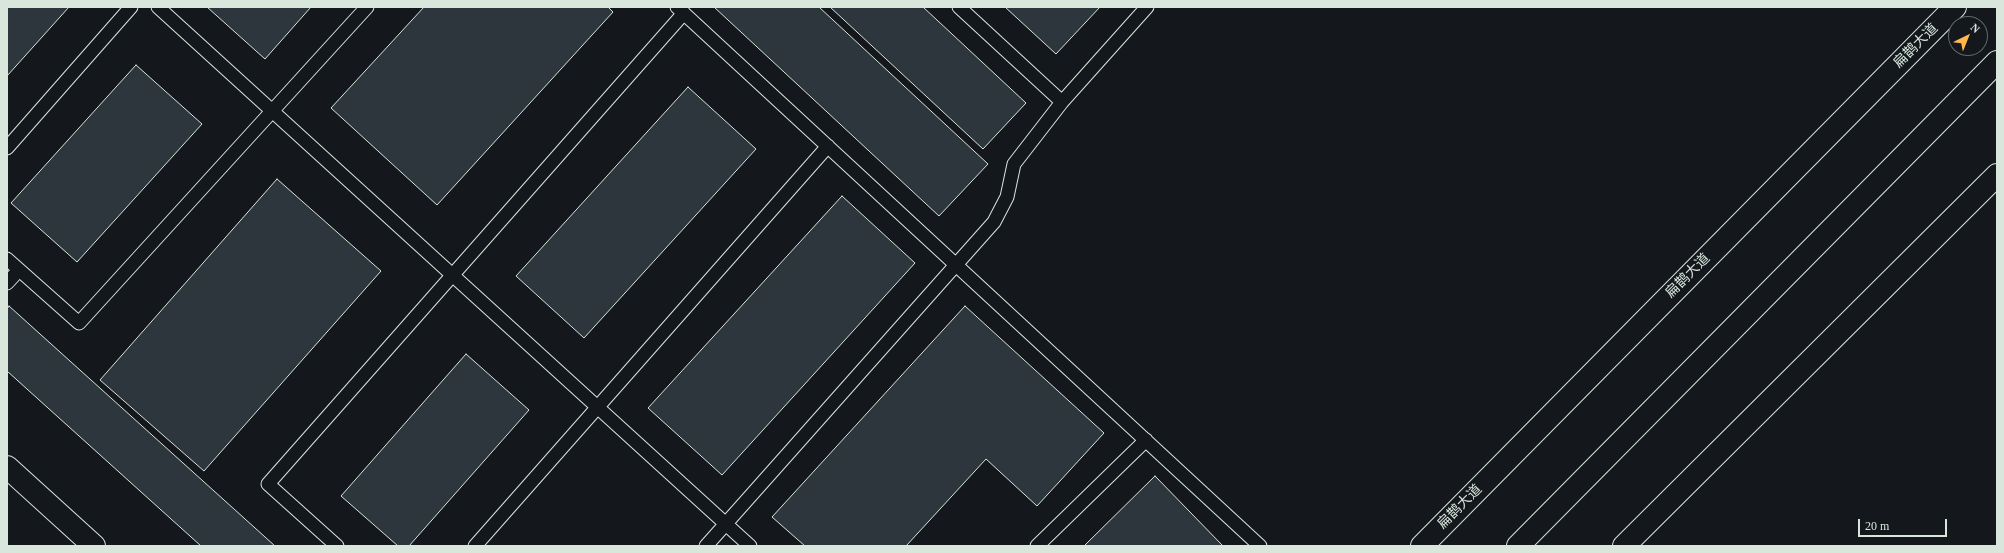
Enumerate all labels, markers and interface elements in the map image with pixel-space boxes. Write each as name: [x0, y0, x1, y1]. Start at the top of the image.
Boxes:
north arrow: [1948, 16, 1988, 56]
street label: 扁鹊大道: [1890, 20, 1942, 72]
text: N: [1968, 21, 1982, 35]
street label: 扁鹊大道: [1662, 250, 1714, 302]
street label: 扁鹊大道: [1434, 481, 1486, 533]
scale bar: [1860, 511, 1949, 537]
text: 20 m: [1865, 519, 1889, 533]

